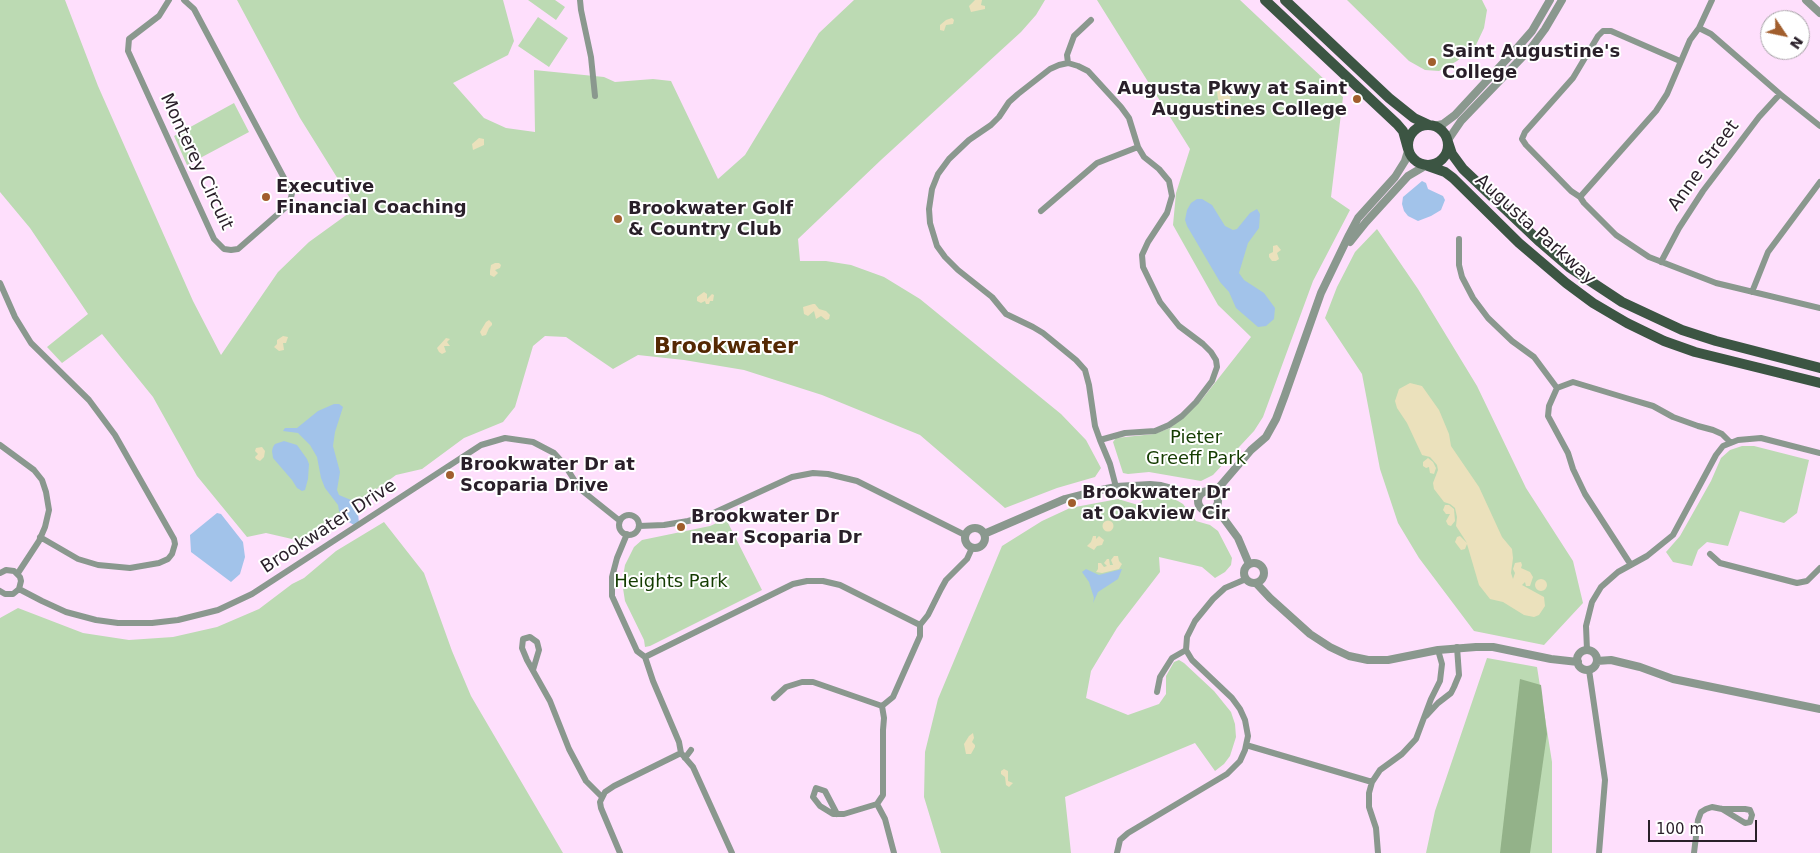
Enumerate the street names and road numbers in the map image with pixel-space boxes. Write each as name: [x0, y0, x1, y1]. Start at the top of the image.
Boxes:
street label: Monterey Circuit: [155, 90, 237, 234]
street label: Anne Street: [1664, 117, 1744, 215]
street label: Augusta Parkway: [1470, 170, 1600, 290]
street label: Brookwater Drive: [257, 475, 401, 579]

